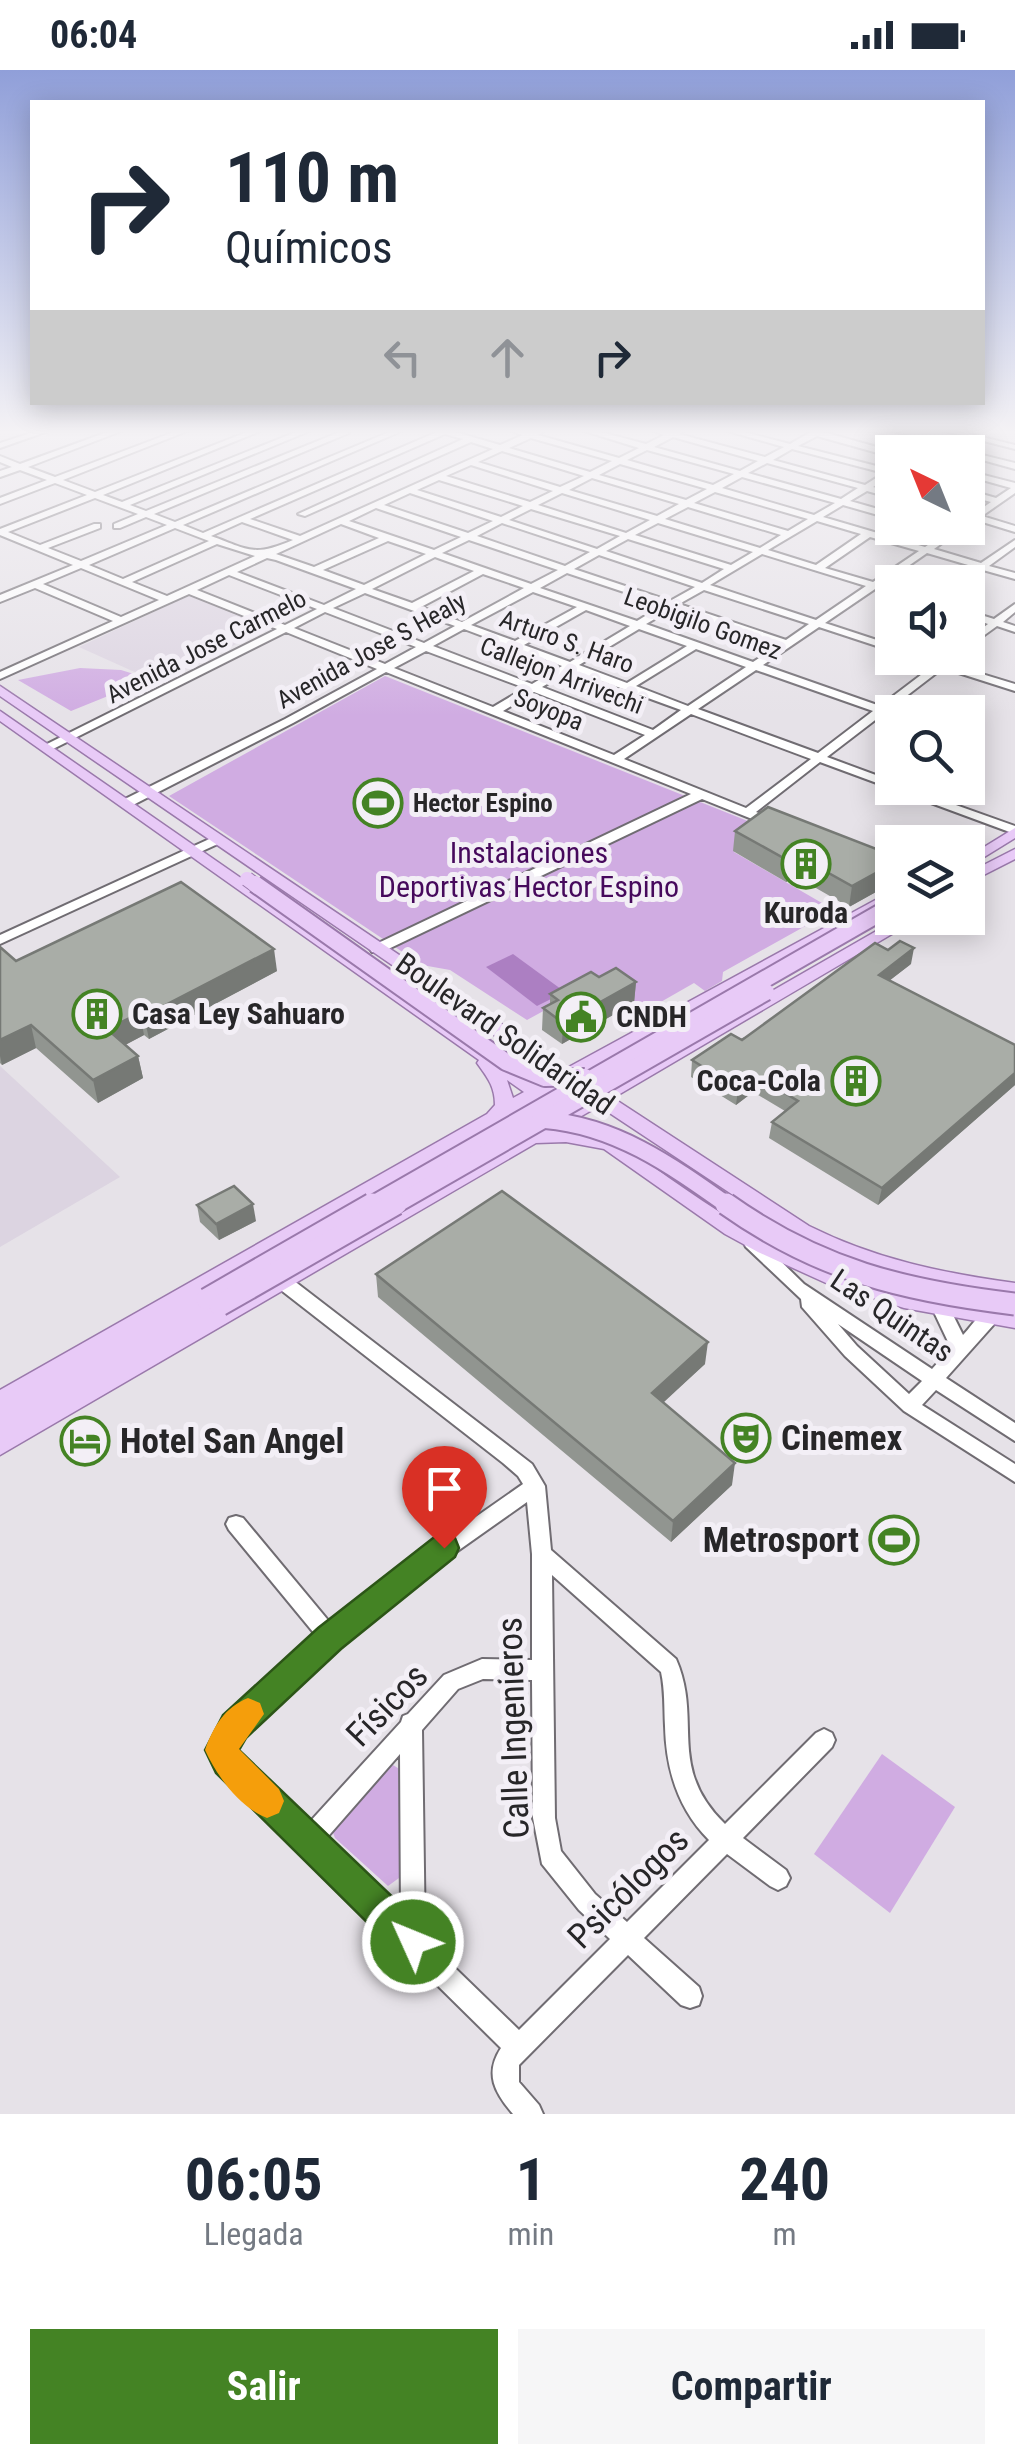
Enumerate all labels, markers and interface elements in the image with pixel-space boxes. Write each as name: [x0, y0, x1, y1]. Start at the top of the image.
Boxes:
text: 06:04: [50, 13, 137, 57]
text: 110 m: [225, 137, 399, 219]
icon: right: [60, 140, 190, 270]
text: Químicos: [225, 221, 393, 274]
icon: left: [375, 330, 430, 385]
icon: ahead: [480, 330, 535, 385]
icon: right: [585, 330, 640, 385]
north arrow: [875, 435, 985, 545]
map controls: [875, 435, 985, 935]
button: sound: [875, 565, 985, 675]
street label: Leobigilo Gomez: [620, 582, 785, 665]
street label: Avenida Jose Carmelo: [102, 584, 311, 709]
street label: Avenida Jose S Healy: [272, 586, 471, 714]
street label: Arturo S. Haro: [496, 604, 638, 679]
street label: Callejon Arrivechi: [476, 631, 647, 720]
street label: Soyopa: [510, 682, 588, 736]
button: search: [875, 695, 985, 805]
sports icon: Hector Espino: [352, 777, 404, 829]
place label: Hector Espino: [413, 789, 553, 818]
button: layers: [875, 825, 985, 935]
park label: Instalaciones Deportivas Hector Espino: [379, 835, 679, 904]
building icon: Kuroda: [780, 838, 832, 890]
place label: Kuroda: [764, 895, 848, 930]
street label: Boulevard Solidaridad: [390, 945, 621, 1122]
building icon: Casa Ley Sahuaro: [71, 988, 123, 1040]
public building icon: CNDH: [555, 991, 607, 1043]
place label: Casa Ley Sahuaro: [132, 996, 345, 1031]
place label: CNDH: [616, 999, 687, 1034]
building icon: Coca-Cola: [830, 1055, 882, 1107]
place label: Coca-Cola: [697, 1063, 821, 1098]
street label: Las Quintas: [824, 1262, 960, 1369]
theatre icon: Cinemex: [720, 1412, 772, 1464]
hotel icon: Hotel San Angel: [59, 1415, 111, 1467]
place label: Cinemex: [781, 1418, 902, 1459]
place label: Hotel San Angel: [120, 1421, 344, 1462]
pin: [402, 1446, 487, 1549]
icon: arrive: [417, 1461, 472, 1516]
sports icon: Metrosport: [868, 1514, 920, 1566]
place label: Metrosport: [703, 1520, 859, 1561]
street label: Calle Ingenieros: [489, 1616, 538, 1839]
street label: Físicos: [338, 1656, 436, 1755]
street label: Psicólogos: [560, 1820, 697, 1957]
position arrow: [361, 1890, 465, 1994]
text: 06:05: [185, 2144, 323, 2215]
text: 1: [516, 2144, 546, 2215]
text: 240: [739, 2144, 830, 2215]
text: Llegada: [204, 2215, 304, 2253]
text: min: [507, 2215, 554, 2253]
text: m: [773, 2215, 797, 2253]
button: Salir: [30, 2329, 498, 2444]
button: Compartir: [518, 2329, 985, 2444]

